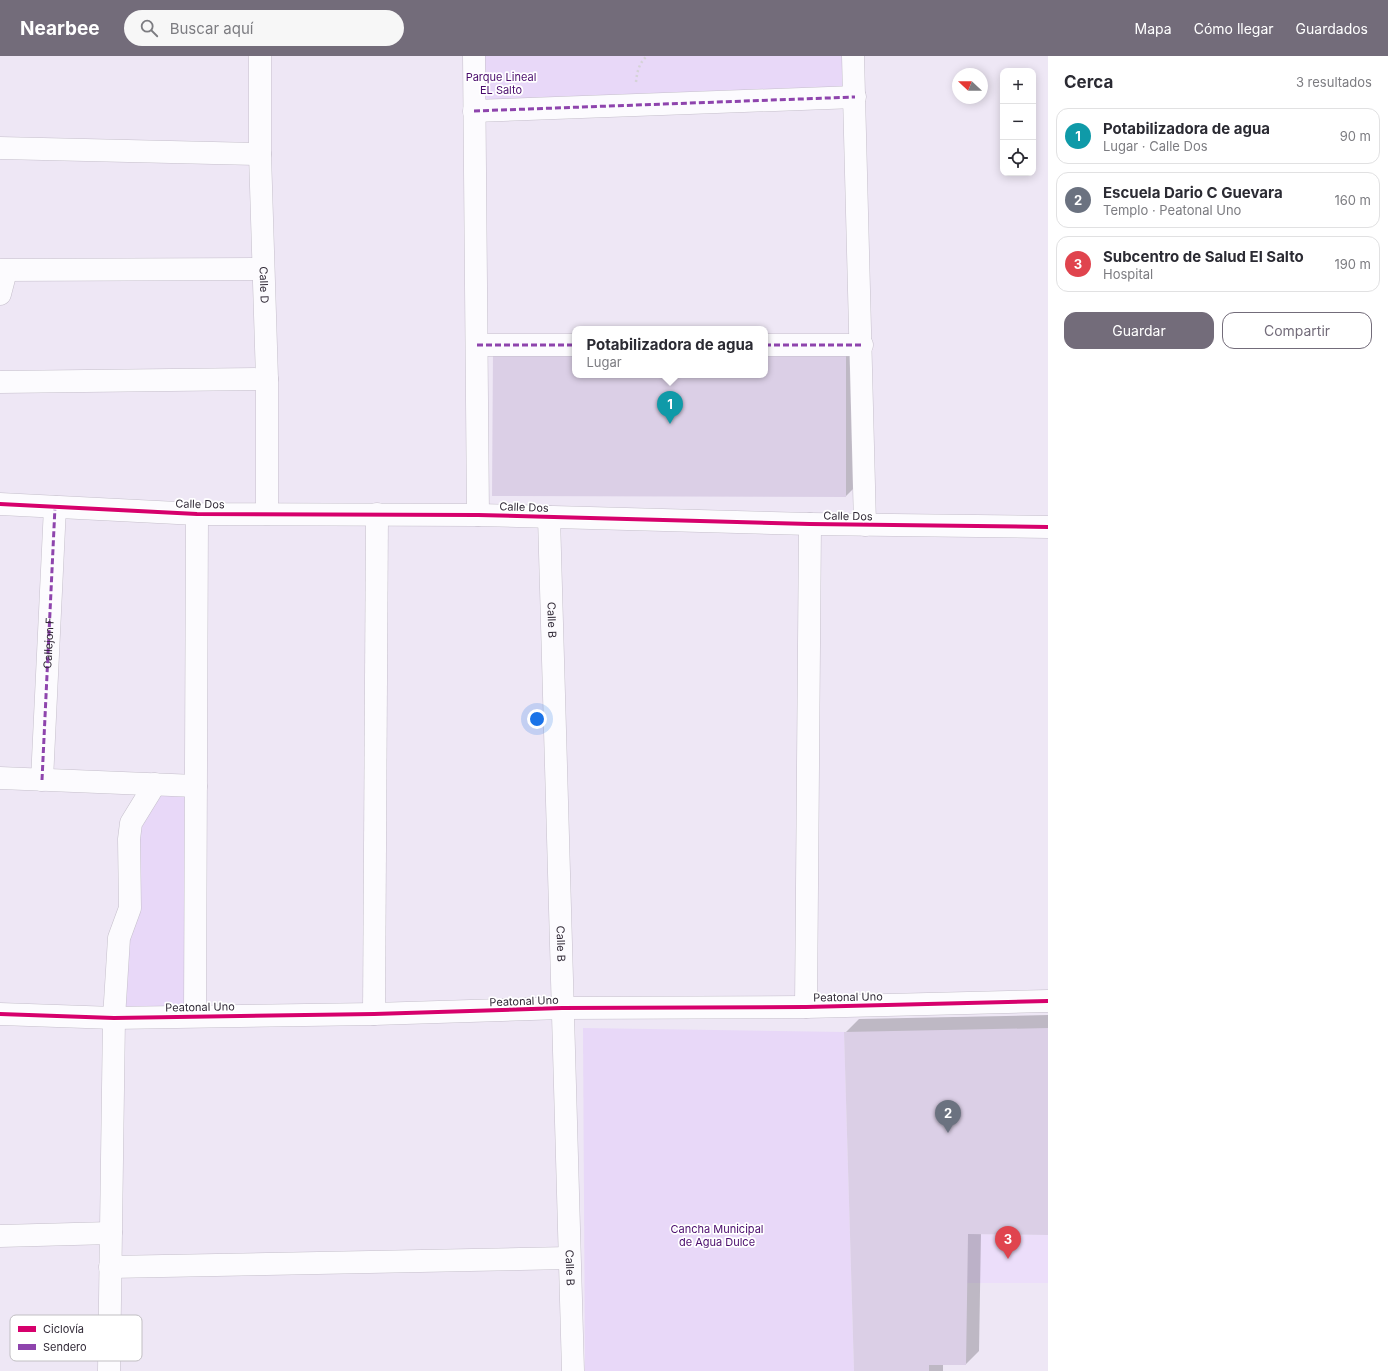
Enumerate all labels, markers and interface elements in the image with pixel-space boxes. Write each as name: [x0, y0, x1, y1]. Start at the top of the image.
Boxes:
search box: [124, 10, 404, 46]
text: Nearbee: [20, 17, 100, 40]
icon: search: [138, 17, 160, 39]
text: Buscar aquí: [170, 19, 253, 38]
text: Mapa: [1135, 20, 1172, 37]
text: Cómo llegar: [1194, 20, 1274, 37]
text: Guardados: [1296, 20, 1368, 37]
north arrow: [952, 68, 988, 104]
map controls: [1000, 68, 1036, 176]
button: +: [1000, 68, 1036, 104]
park label: Parque Lineal EL Salto: [466, 70, 536, 97]
text: Cerca: [1064, 72, 1113, 92]
text: 3 resultados: [1296, 74, 1372, 90]
button: −: [1000, 104, 1036, 140]
text: Potabilizadora de agua: [1103, 119, 1270, 138]
text: 1: [1075, 128, 1081, 144]
text: 90 m: [1340, 128, 1371, 144]
text: Lugar · Calle Dos: [1103, 138, 1208, 154]
button: locate: [1000, 140, 1036, 176]
text: Escuela Dario C Guevara: [1103, 183, 1283, 202]
text: 2: [1074, 192, 1082, 208]
text: 160 m: [1334, 192, 1371, 208]
text: Templo · Peatonal Uno: [1103, 202, 1241, 218]
text: Subcentro de Salud El Salto: [1103, 247, 1304, 266]
text: 3: [1074, 256, 1082, 272]
text: 190 m: [1334, 256, 1371, 272]
street label: Calle D: [257, 266, 272, 304]
text: Hospital: [1103, 266, 1153, 282]
button: Guardar: [1064, 312, 1214, 349]
button: Compartir: [1222, 312, 1372, 349]
popup: [572, 326, 768, 378]
text: Potabilizadora de agua: [586, 335, 754, 354]
text: Lugar: [586, 354, 622, 370]
pin: 1: [657, 391, 683, 424]
street label: Calle Dos: [175, 497, 225, 511]
street label: Calle Dos: [499, 499, 549, 515]
street label: Calle Dos: [823, 509, 873, 523]
street label: Calle B: [544, 602, 559, 638]
street label: Callejon F: [40, 617, 57, 669]
your location: [527, 709, 547, 729]
street label: Calle B: [553, 925, 569, 962]
street label: Peatonal Uno: [813, 989, 883, 1005]
street label: Peatonal Uno: [489, 993, 559, 1009]
street label: Peatonal Uno: [165, 999, 235, 1015]
pin: 2: [935, 1100, 961, 1133]
park label: Cancha Municipal de Agua Dulce: [670, 1222, 764, 1249]
pin: 3: [995, 1226, 1021, 1259]
street label: Calle B: [563, 1249, 578, 1286]
legend: [10, 1315, 142, 1361]
text: Ciclovía: [43, 1322, 84, 1336]
text: Sendero: [43, 1340, 87, 1354]

